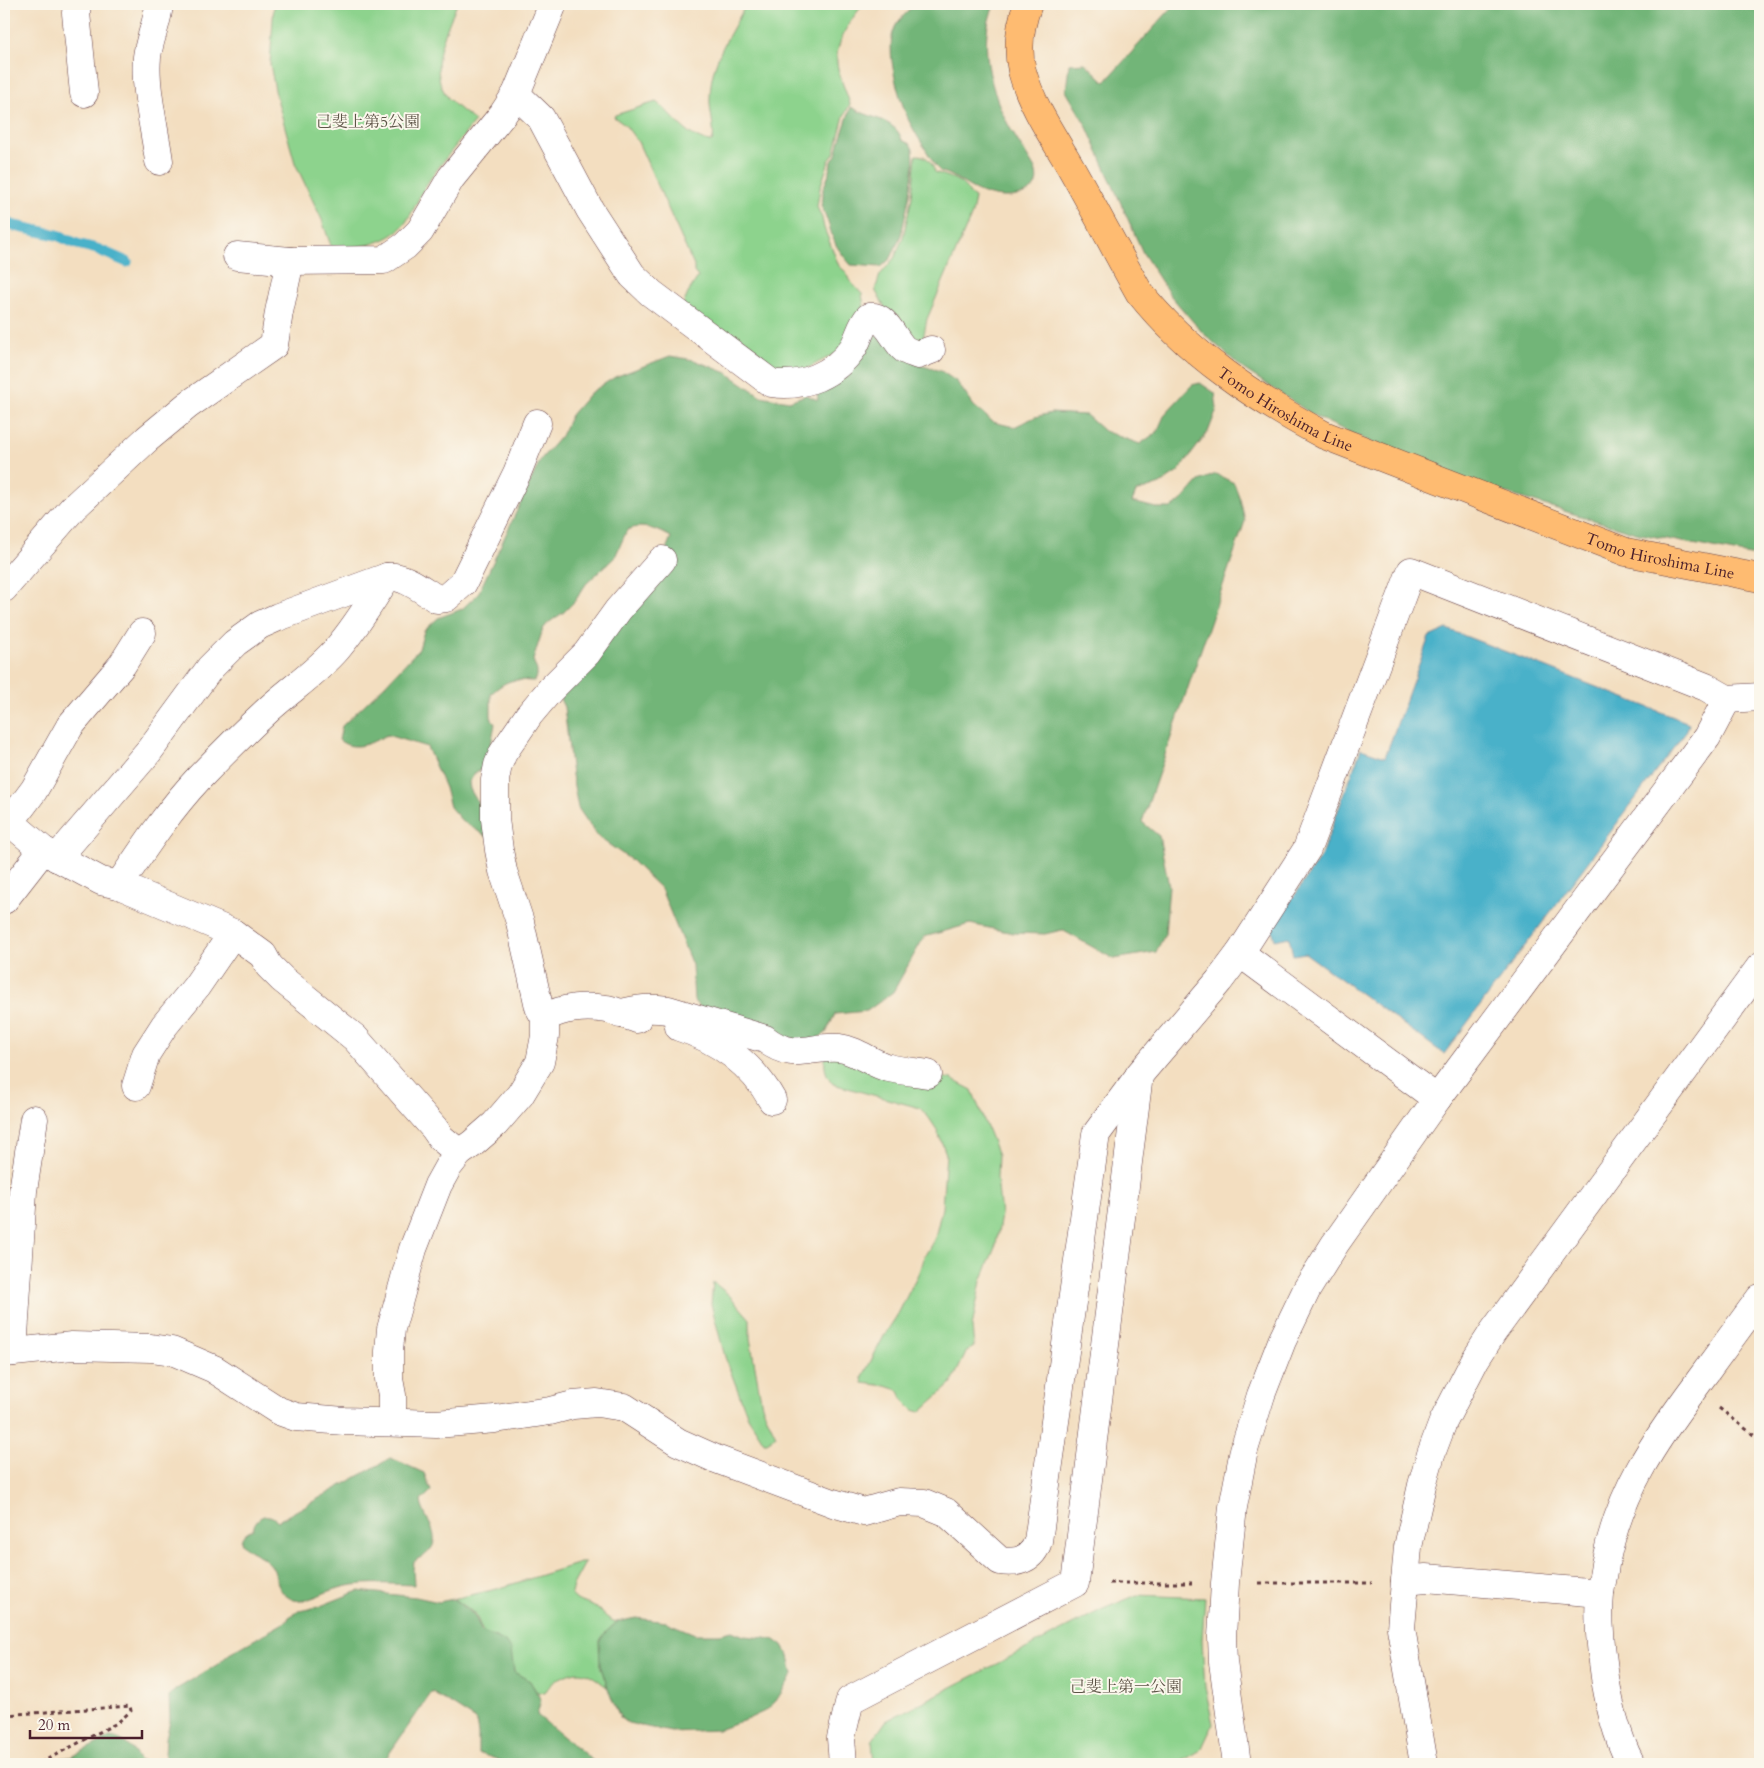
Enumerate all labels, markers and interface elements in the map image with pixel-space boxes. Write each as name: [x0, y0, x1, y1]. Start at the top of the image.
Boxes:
park label: 己斐上第5公園: [316, 111, 420, 133]
street label: Tomo Hiroshima Line: [1213, 362, 1356, 457]
street label: Tomo Hiroshima Line: [1582, 527, 1737, 585]
park label: 己斐上第一公園: [1070, 1676, 1182, 1698]
scale bar: [30, 1708, 142, 1740]
text: 20 m: [38, 1715, 70, 1735]

